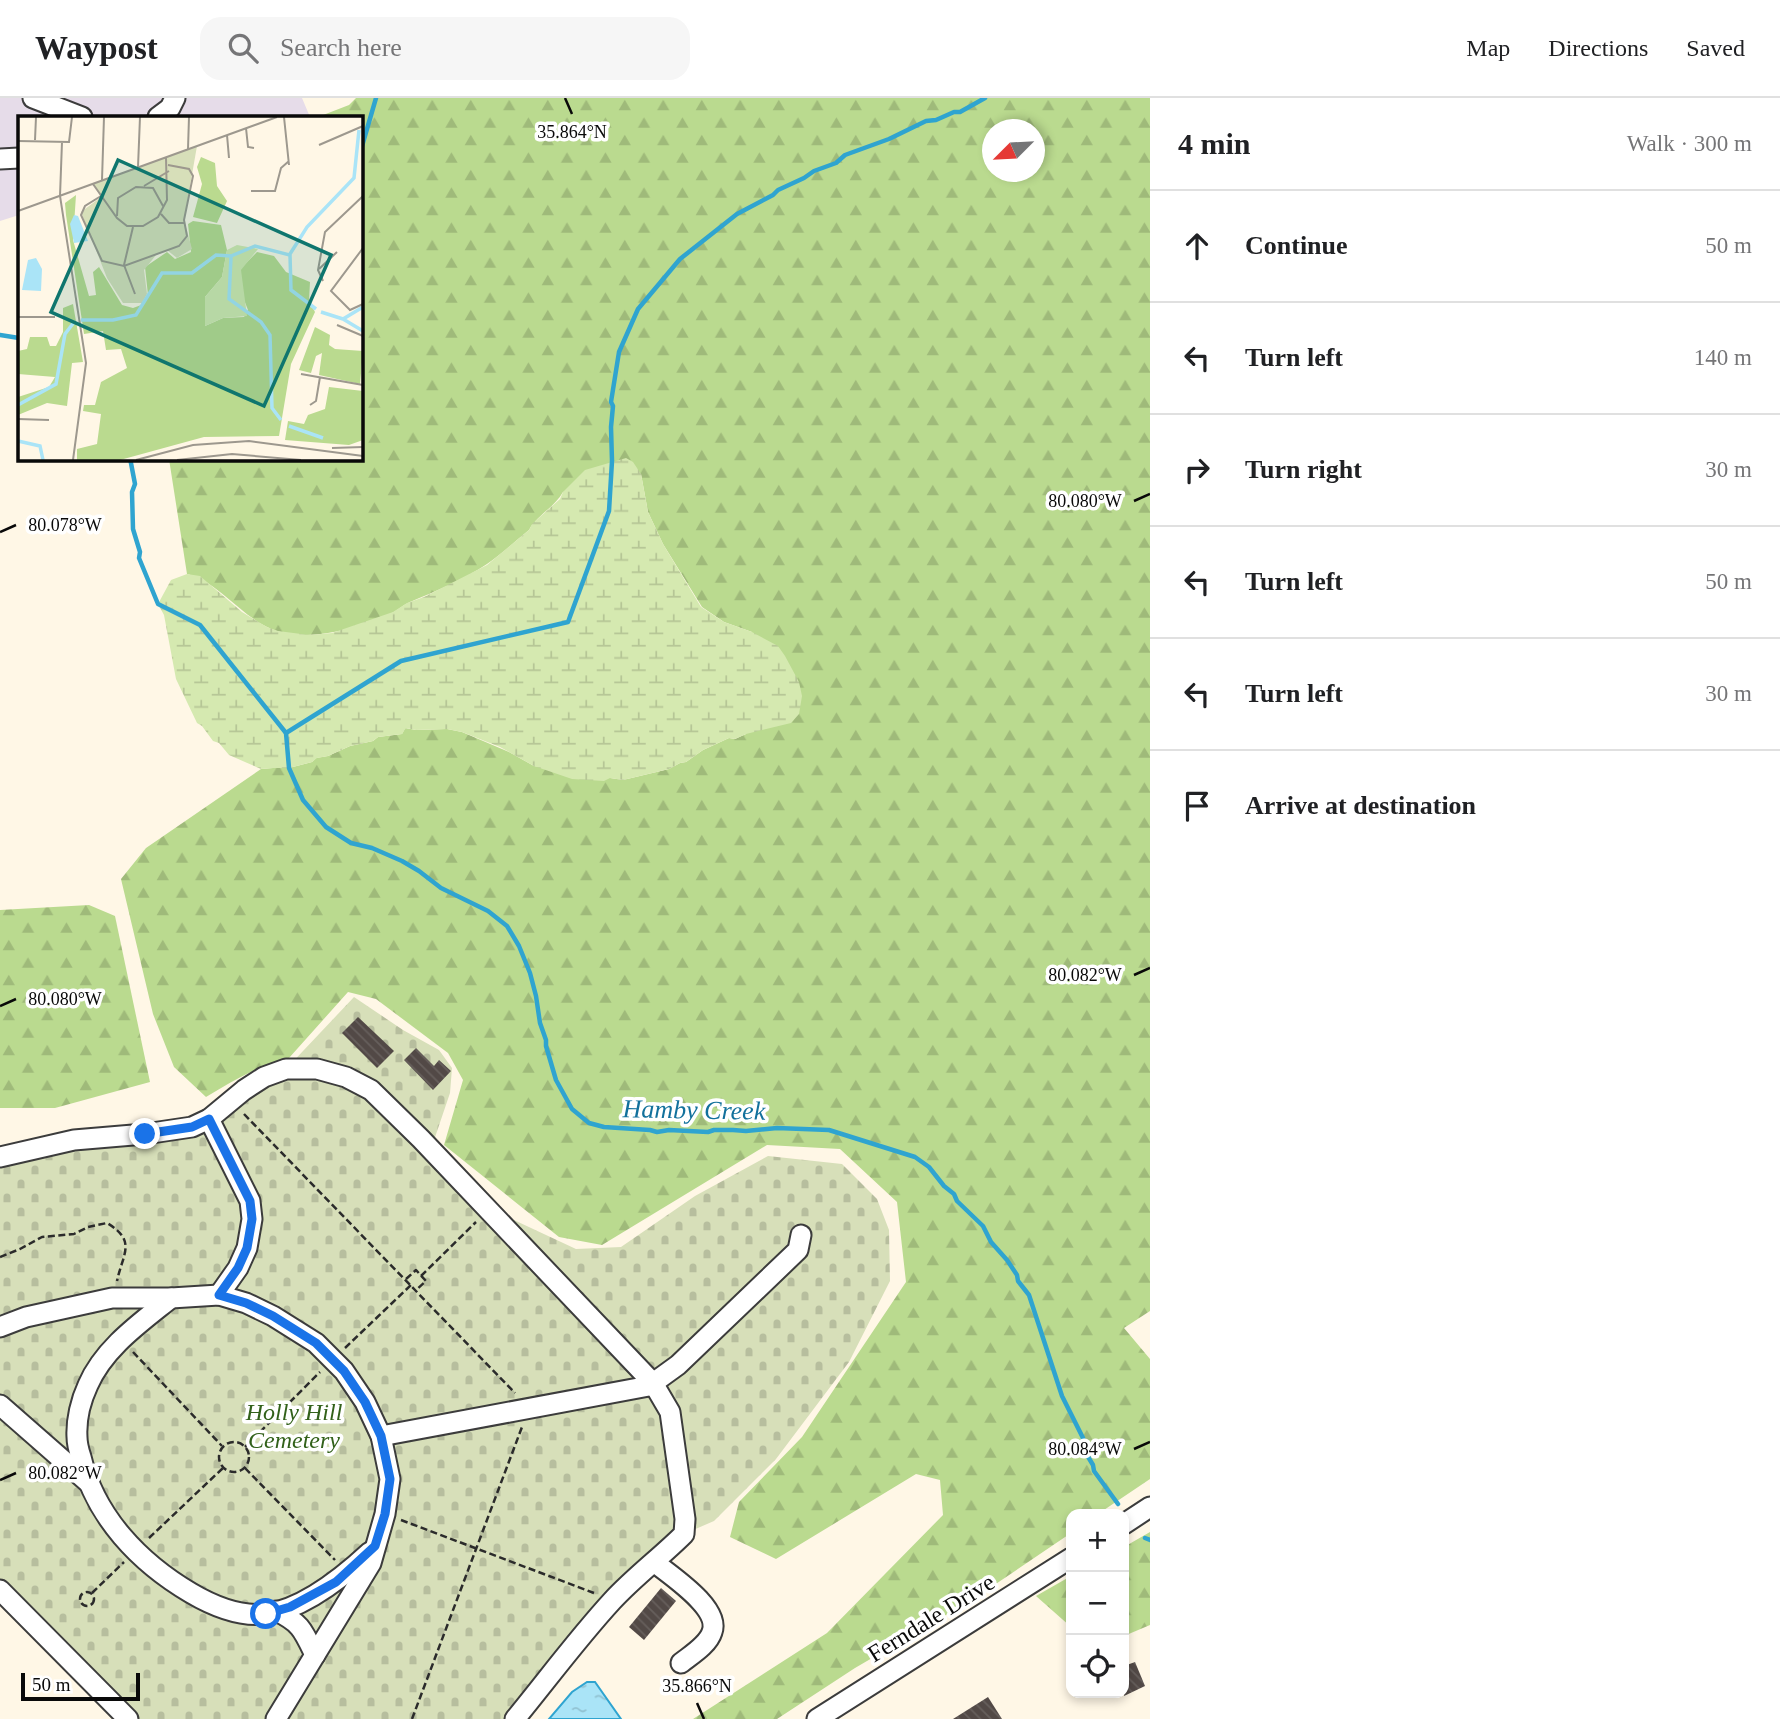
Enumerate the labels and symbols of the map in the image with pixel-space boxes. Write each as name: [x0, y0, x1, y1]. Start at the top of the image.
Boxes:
inset map: [18, 116, 362, 460]
north arrow: [982, 119, 1045, 182]
text: 35.864°N: [537, 122, 607, 142]
text: 80.080°W: [1048, 491, 1122, 511]
text: 80.078°W: [28, 515, 102, 535]
text: 80.082°W: [1048, 965, 1122, 985]
text: 80.080°W: [28, 989, 102, 1009]
water label: Hamby Creek: [621, 1094, 766, 1126]
route end: [129, 1118, 160, 1149]
park label: Holly Hill Cemetery: [245, 1399, 343, 1453]
text: 80.084°W: [1048, 1439, 1122, 1459]
text: 80.082°W: [28, 1463, 102, 1483]
street label: Ferndale Drive: [863, 1569, 999, 1667]
route start: [250, 1598, 281, 1629]
scale bar: [21, 1670, 140, 1702]
text: 35.866°N: [662, 1676, 732, 1696]

